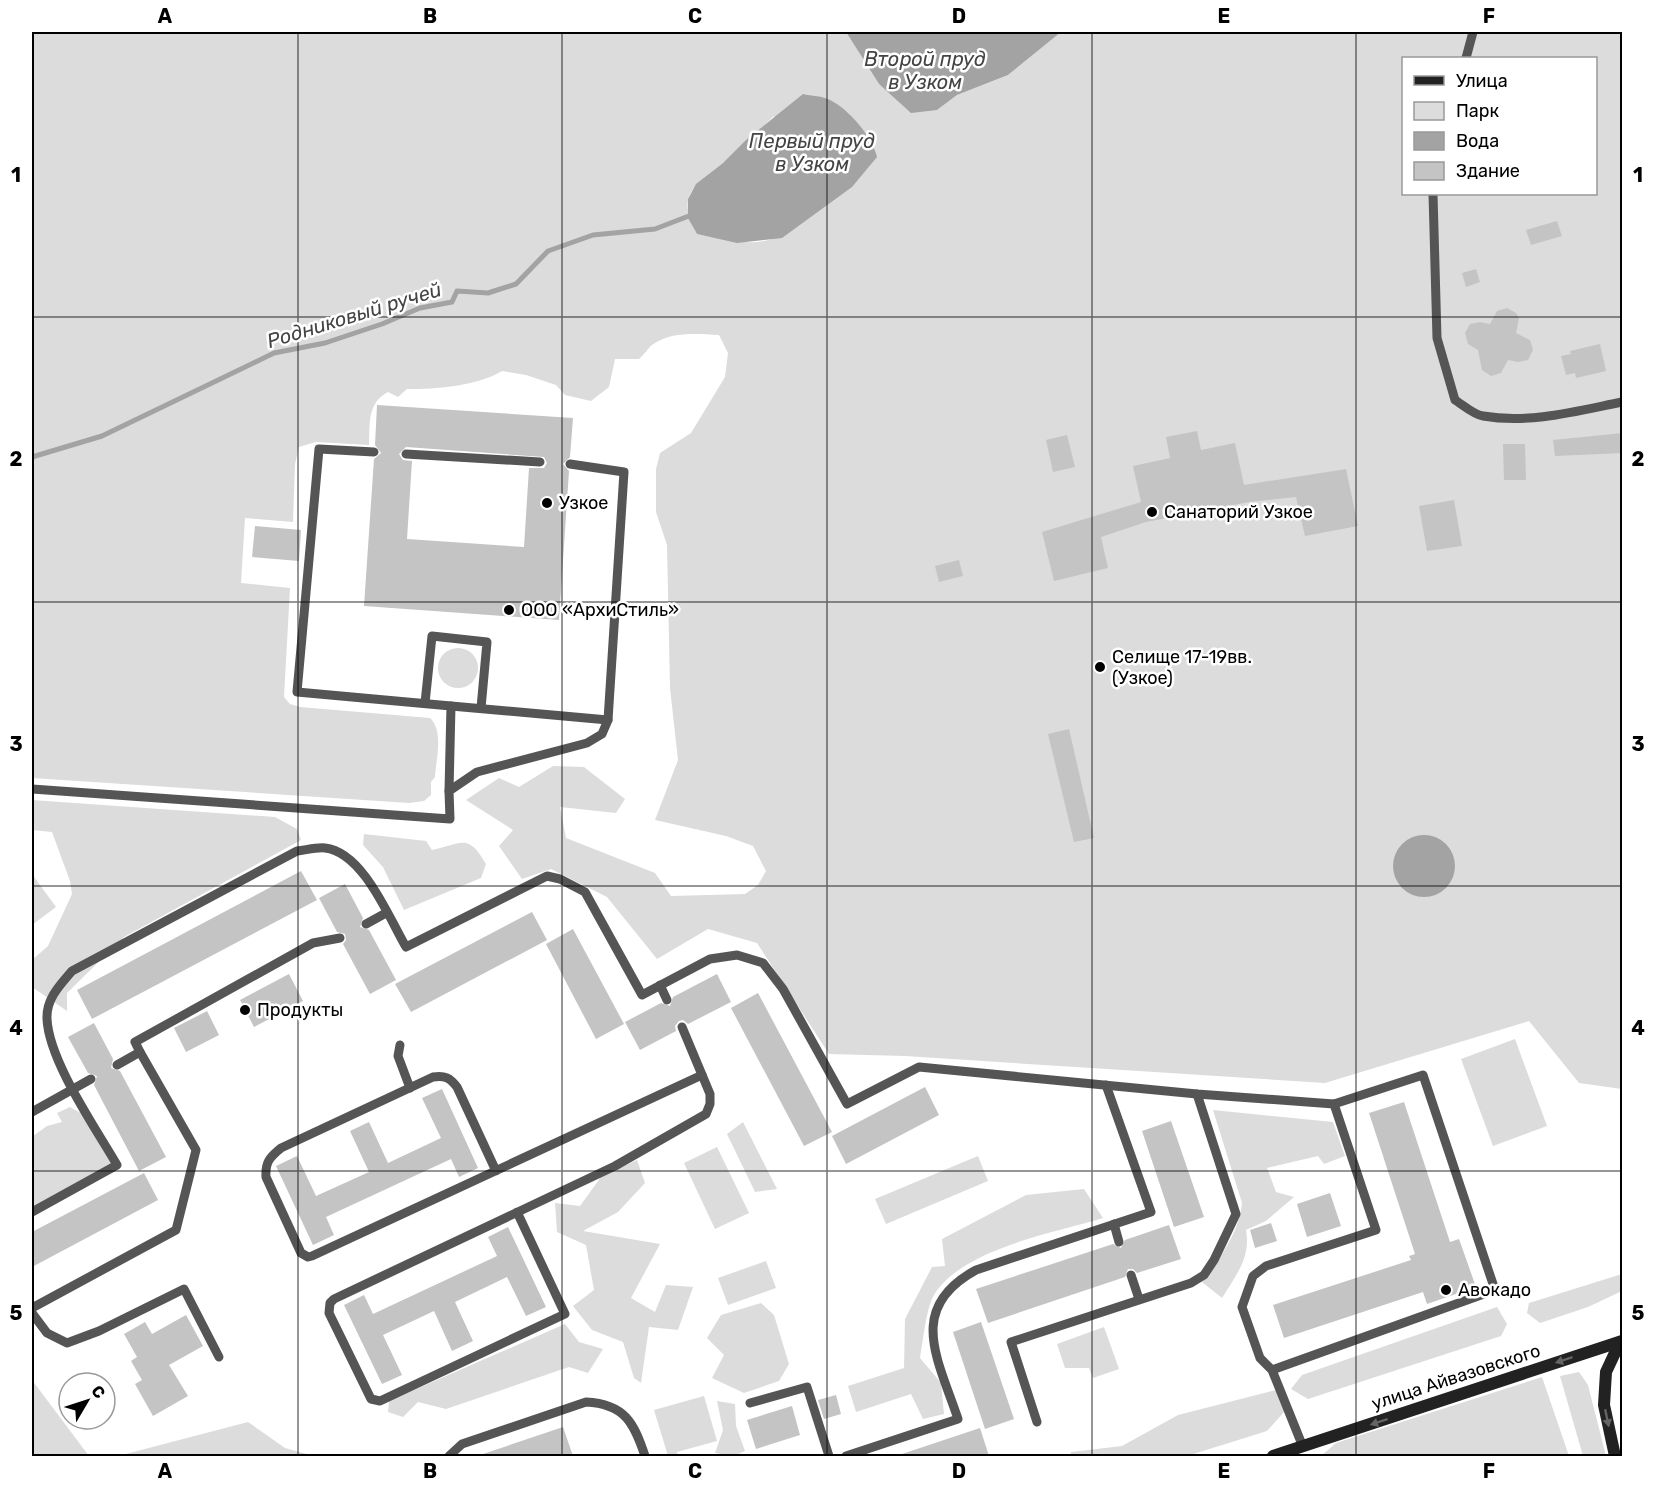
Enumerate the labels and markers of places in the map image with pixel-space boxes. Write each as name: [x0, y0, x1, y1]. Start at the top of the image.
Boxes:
place label: Узкое: [559, 492, 608, 514]
marker: Узкое: [540, 496, 554, 510]
place label: Санаторий Узкое: [1164, 501, 1313, 523]
marker: Санаторий Узкое: [1145, 505, 1159, 519]
place label: ООО «АрхиСтиль»: [521, 599, 679, 621]
marker: ООО «АрхиСтиль»: [502, 603, 516, 617]
place label: Селище 17-19вв. (Узкое): [1112, 646, 1252, 689]
marker: Селище 17-19вв. (Узкое): [1093, 660, 1107, 674]
place label: Продукты: [257, 999, 343, 1021]
marker: Продукты: [238, 1003, 252, 1017]
place label: Авокадо: [1458, 1279, 1531, 1301]
marker: Авокадо: [1439, 1283, 1453, 1297]

